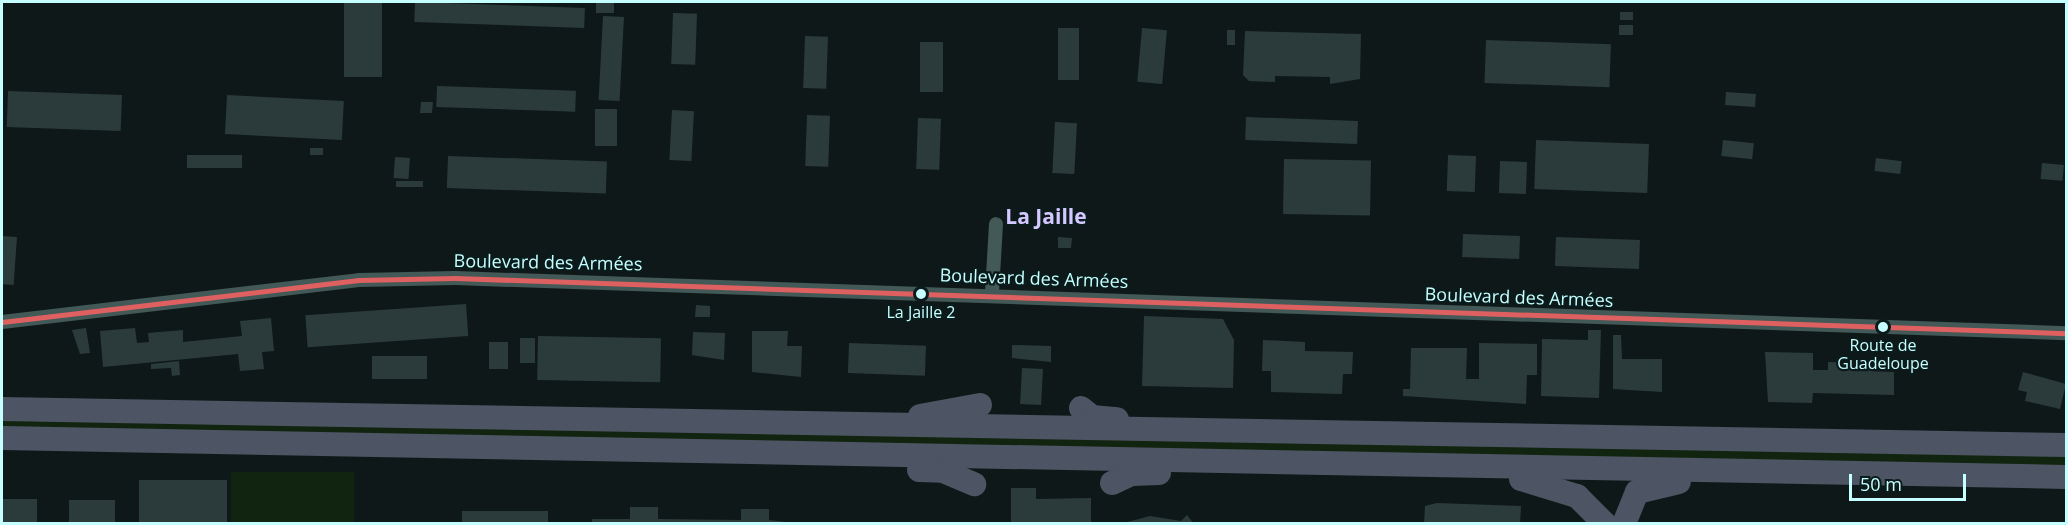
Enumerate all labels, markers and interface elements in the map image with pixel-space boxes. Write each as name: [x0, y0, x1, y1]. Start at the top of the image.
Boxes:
district label: La Jaille: [1005, 203, 1087, 229]
street label: Boulevard des Armées: [453, 250, 643, 274]
street label: Boulevard des Armées: [939, 264, 1129, 292]
street label: Boulevard des Armées: [1424, 283, 1614, 311]
marker: La Jaille 2: [915, 288, 927, 300]
place label: La Jaille 2: [887, 302, 955, 322]
marker: Route de Guadeloupe: [1877, 321, 1889, 333]
place label: Route de Guadeloupe: [1837, 335, 1929, 373]
scale bar: [1852, 462, 1969, 500]
text: 50 m: [1860, 472, 1902, 496]

